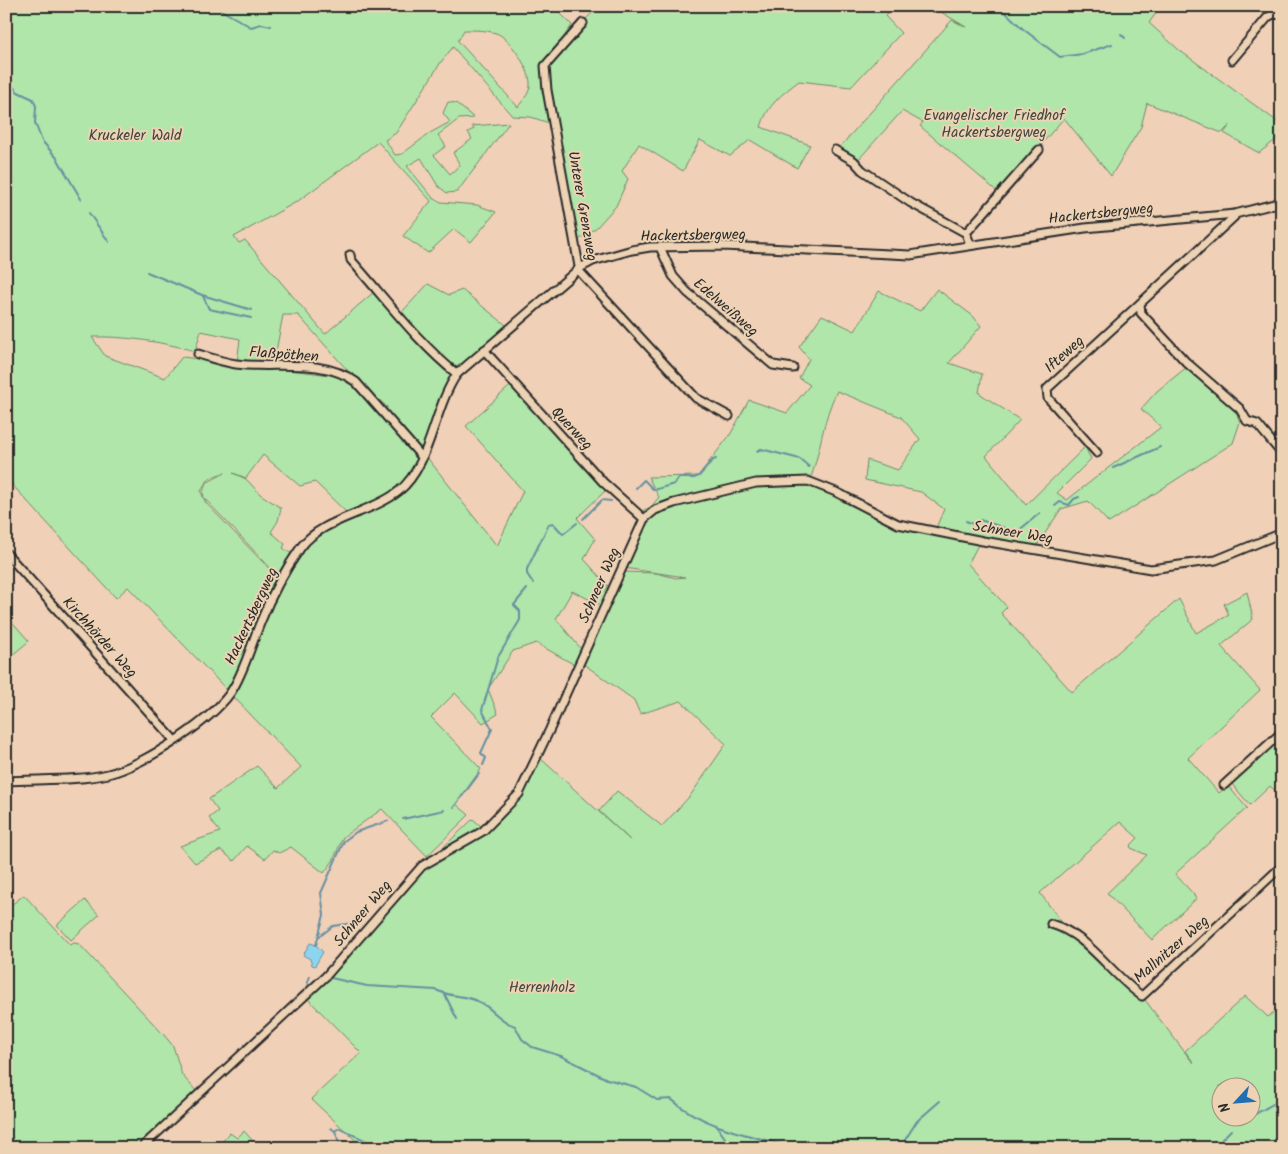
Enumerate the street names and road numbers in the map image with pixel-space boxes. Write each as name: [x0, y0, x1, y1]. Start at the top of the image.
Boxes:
street label: Unterer Grenzweg: [561, 149, 604, 263]
street label: Hackertsbergweg: [1047, 197, 1155, 231]
street label: Hackertsbergweg: [640, 223, 746, 249]
street label: Edelweißweg: [687, 273, 763, 343]
street label: Ifteweg: [1039, 330, 1090, 379]
street label: Flaßpöthen: [248, 341, 320, 369]
street label: Querweg: [545, 401, 598, 456]
street label: Schneer Weg: [971, 515, 1055, 551]
street label: Schneer Weg: [573, 544, 627, 627]
street label: Hackertsbergweg: [219, 564, 285, 669]
street label: Kirchhörder Weg: [56, 591, 143, 684]
street label: Schneer Weg: [328, 875, 398, 952]
street label: Mallnitzer Weg: [1128, 910, 1215, 989]

